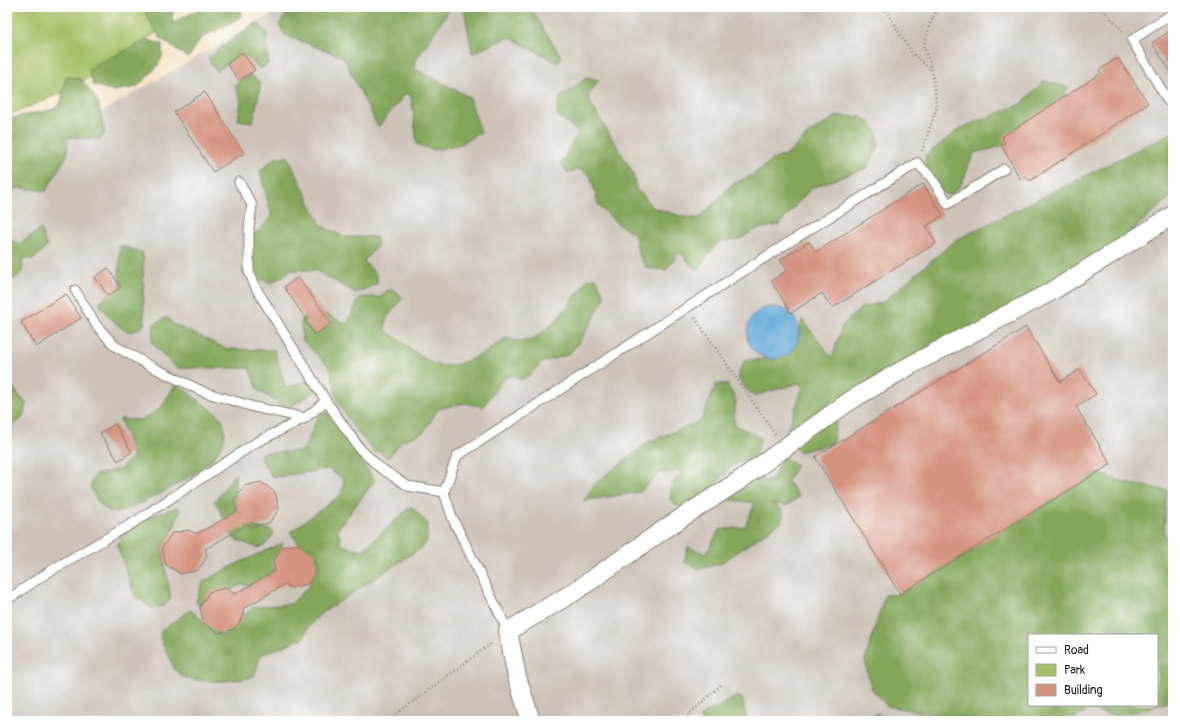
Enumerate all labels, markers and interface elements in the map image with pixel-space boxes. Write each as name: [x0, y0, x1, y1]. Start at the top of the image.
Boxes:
legend: [1028, 634, 1158, 706]
text: Road: [1064, 643, 1089, 658]
text: Park: [1064, 663, 1085, 678]
text: Building: [1064, 683, 1103, 698]

